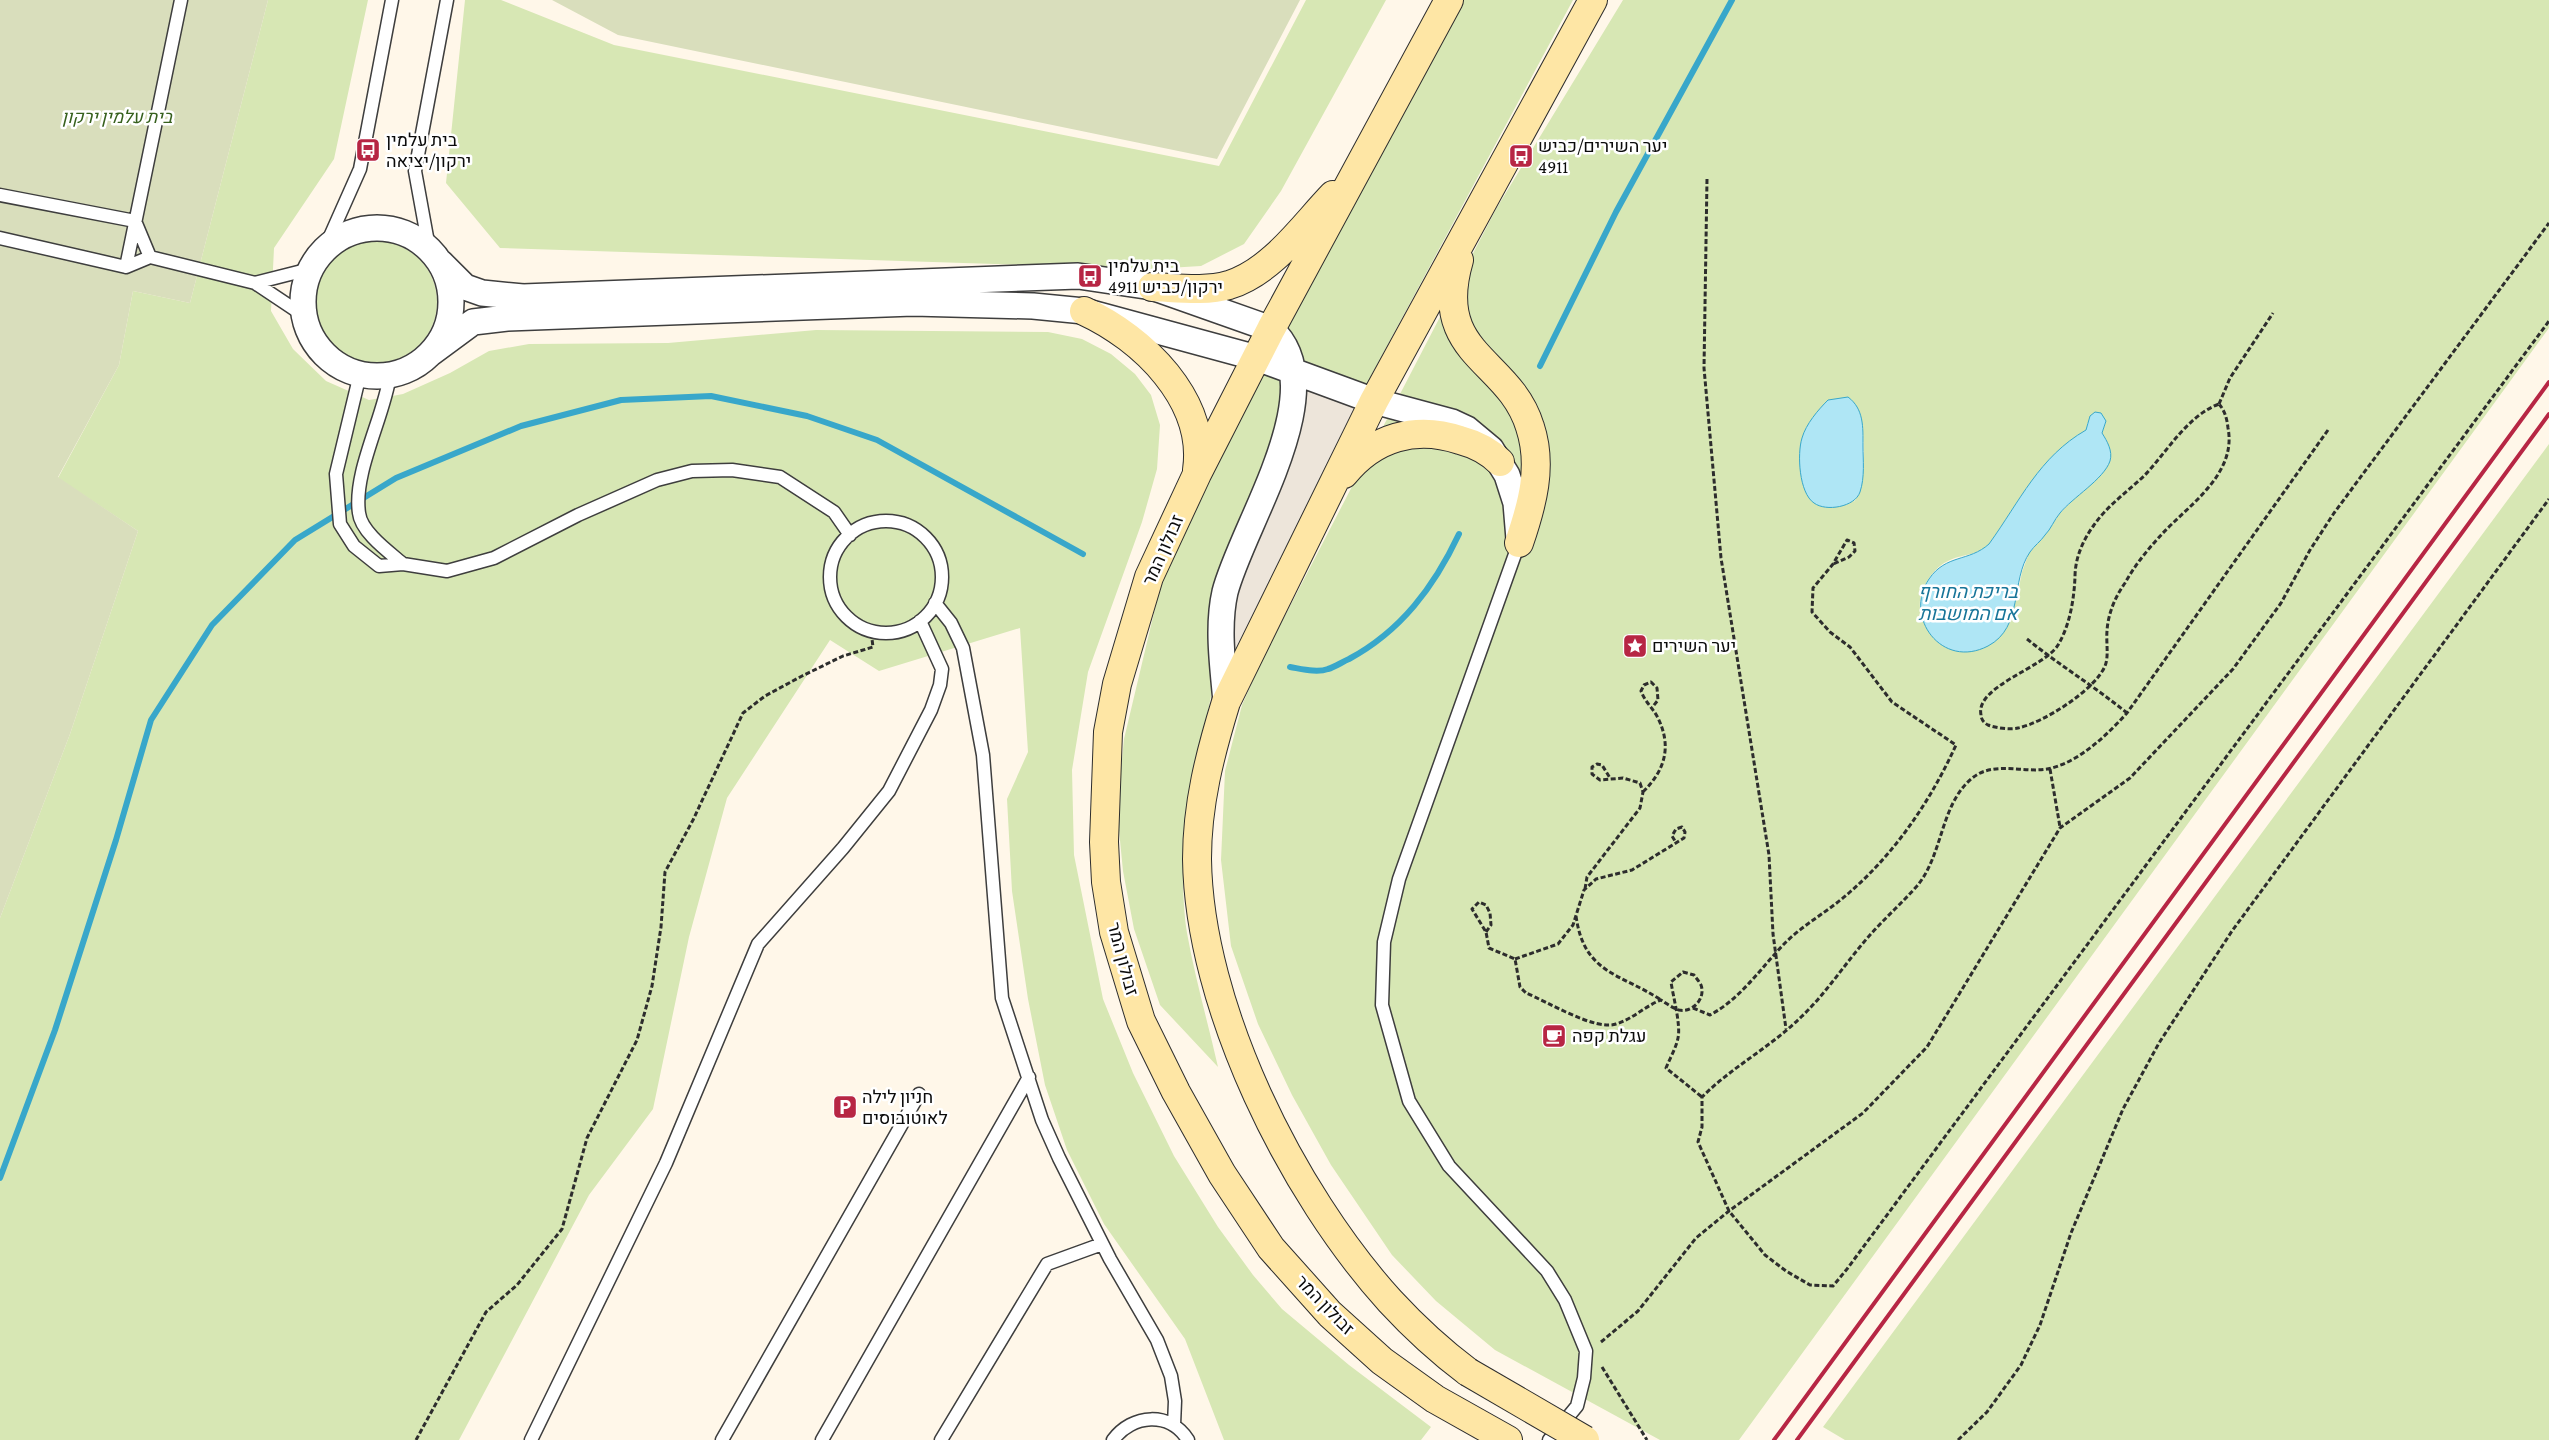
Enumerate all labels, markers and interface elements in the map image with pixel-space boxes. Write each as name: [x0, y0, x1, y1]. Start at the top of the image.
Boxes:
park label: בית עלמין ירקון: [62, 107, 173, 127]
place label: בית עלמין ירקון/יציאה: [386, 130, 471, 171]
place label: יער השירים/כביש 4911: [1538, 136, 1667, 177]
bus stop icon: בית עלמין ירקון/יציאה: [355, 137, 381, 163]
bus stop icon: יער השירים/כביש 4911: [1508, 143, 1534, 169]
place label: בית עלמין ירקון/כביש 4911: [1108, 256, 1223, 297]
bus stop icon: בית עלמין ירקון/כביש 4911: [1077, 263, 1103, 289]
street label: זבולון המר: [1139, 512, 1187, 588]
water label: בריכת החורף אם המושבות: [1918, 581, 2020, 624]
place icon: יער השירים: [1622, 633, 1648, 659]
place label: יער השירים: [1652, 636, 1736, 656]
street label: זבולון המר: [1104, 920, 1142, 998]
cafe icon: עגלת קפה: [1541, 1023, 1567, 1049]
place label: עגלת קפה: [1572, 1026, 1646, 1046]
place label: חניון לילה לאוטובוסים: [862, 1087, 948, 1128]
parking icon: חניון לילה לאוטובוסים: [832, 1094, 858, 1120]
street label: זבולון המר: [1292, 1271, 1358, 1339]

